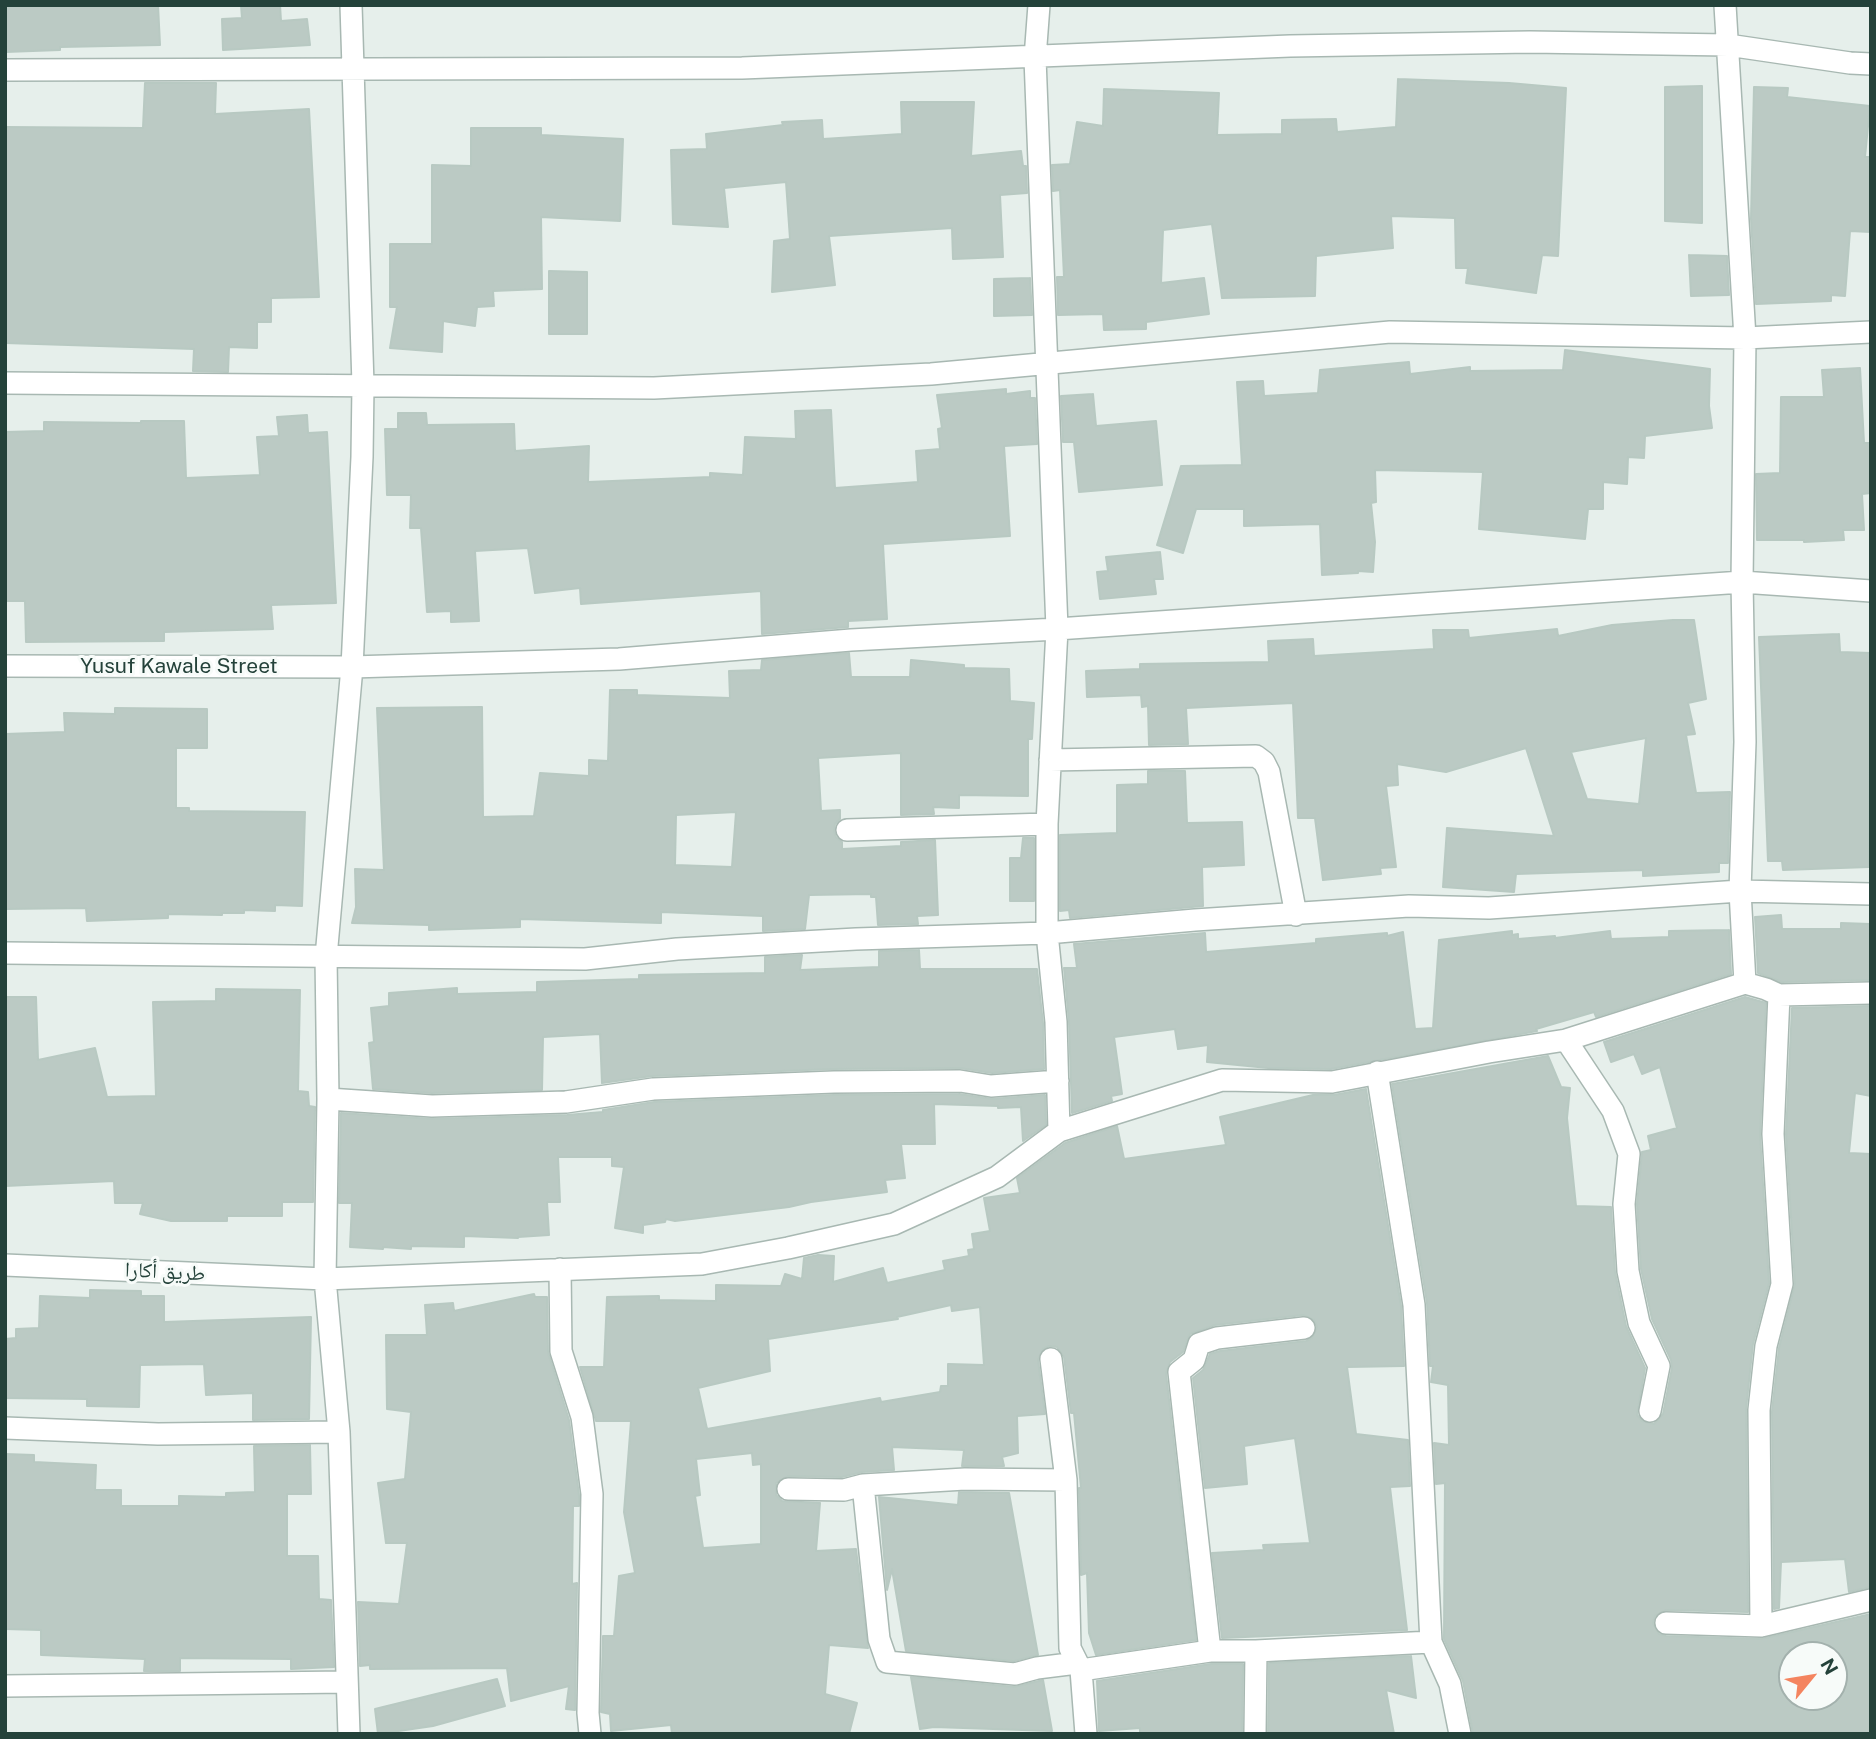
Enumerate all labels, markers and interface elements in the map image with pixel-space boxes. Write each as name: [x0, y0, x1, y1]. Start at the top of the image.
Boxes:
street label: Yusuf Kawale Street: [80, 654, 278, 680]
street label: طريق أكارا: [124, 1257, 206, 1287]
north arrow: [1778, 1641, 1848, 1711]
text: N: [1816, 1655, 1843, 1678]

